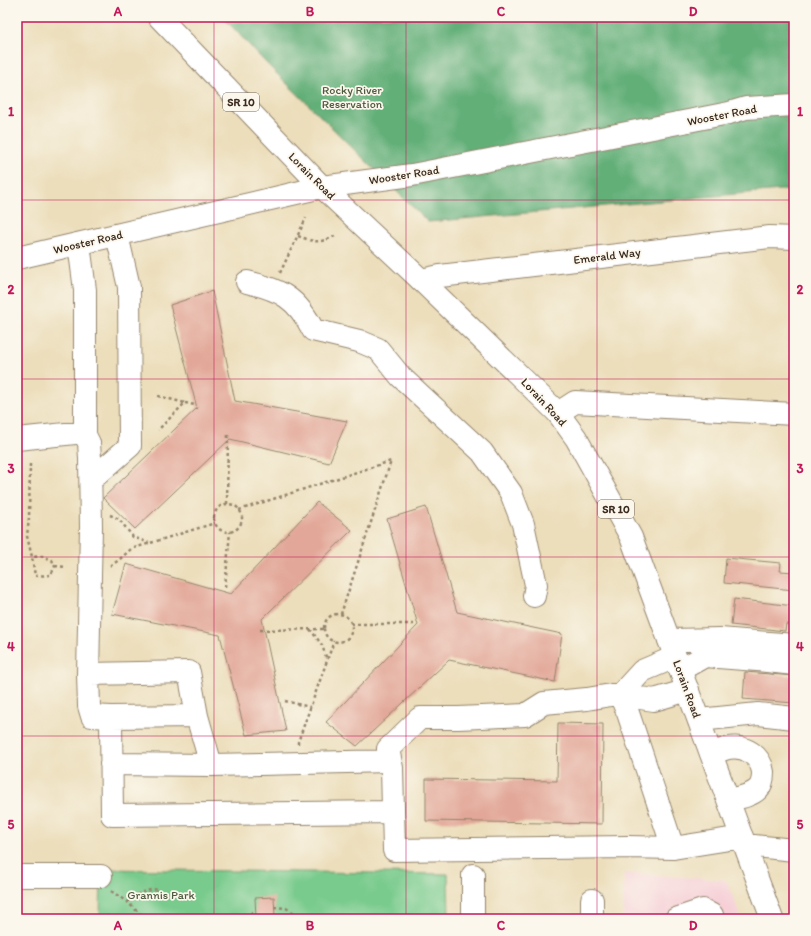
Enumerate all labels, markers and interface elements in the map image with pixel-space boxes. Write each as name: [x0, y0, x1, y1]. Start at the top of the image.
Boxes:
text: A: [113, 4, 123, 19]
text: B: [306, 4, 315, 19]
text: C: [497, 4, 506, 19]
text: D: [689, 4, 698, 19]
park label: Rocky River Reservation: [322, 83, 383, 111]
road number: SR 10: [223, 93, 259, 111]
street label: Wooster Road: [686, 101, 759, 129]
text: 1: [8, 104, 14, 119]
text: 1: [797, 104, 803, 119]
street label: Lorain Road: [286, 150, 339, 203]
street label: Wooster Road: [368, 162, 441, 187]
street label: Wooster Road: [52, 227, 125, 257]
street label: Emerald Way: [573, 245, 642, 267]
text: 2: [8, 282, 15, 297]
text: 2: [797, 282, 804, 297]
street label: Lorain Road: [518, 375, 570, 429]
text: 3: [7, 461, 15, 476]
text: 3: [796, 461, 804, 476]
road number: SR 10: [598, 500, 634, 518]
text: 4: [7, 639, 15, 654]
text: 4: [796, 639, 804, 654]
street label: Lorain Road: [670, 658, 704, 720]
text: 5: [8, 817, 15, 832]
text: 5: [797, 817, 804, 832]
park label: Grannis Park: [127, 888, 196, 902]
text: A: [113, 918, 123, 933]
text: B: [306, 918, 315, 933]
text: C: [497, 918, 506, 933]
text: D: [689, 918, 698, 933]

